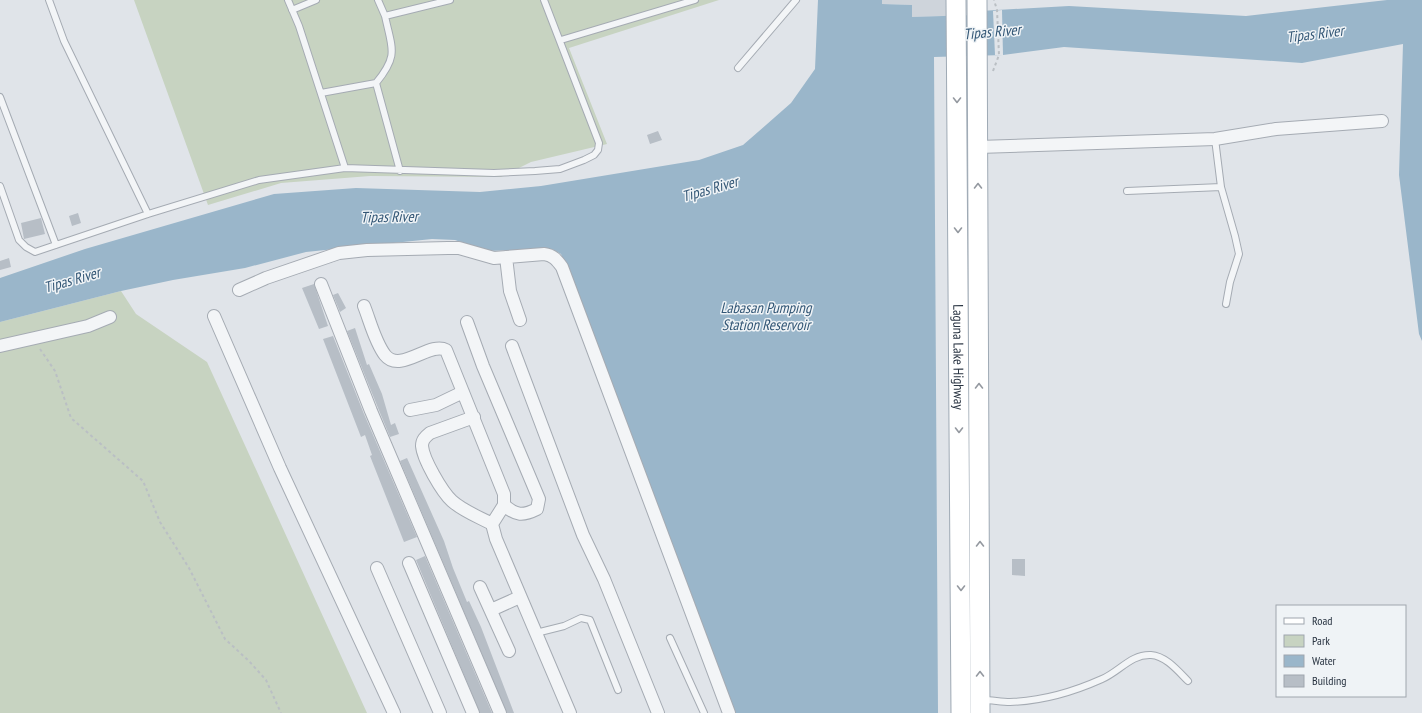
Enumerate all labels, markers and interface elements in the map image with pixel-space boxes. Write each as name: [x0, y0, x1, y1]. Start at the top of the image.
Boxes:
water label: Tipas River: [963, 19, 1023, 43]
water label: Tipas River: [1285, 20, 1346, 46]
one-way arrow: [953, 97, 962, 103]
water label: Tipas River: [680, 171, 742, 206]
one-way arrow: [974, 183, 982, 189]
water label: Tipas River: [360, 206, 420, 226]
one-way arrow: [954, 227, 962, 233]
water label: Tipas River: [42, 262, 104, 297]
water label: Labasan Pumping Station Reservoir: [721, 298, 813, 334]
street label: Laguna Lake Highway: [949, 304, 968, 410]
one-way arrow: [975, 383, 983, 389]
one-way arrow: [955, 427, 964, 433]
one-way arrow: [976, 541, 984, 547]
one-way arrow: [956, 585, 965, 591]
legend: [1276, 605, 1406, 697]
text: Road: [1312, 613, 1332, 628]
text: Park: [1312, 633, 1330, 648]
text: Water: [1312, 653, 1337, 668]
one-way arrow: [976, 671, 984, 677]
text: Building: [1312, 673, 1347, 688]

